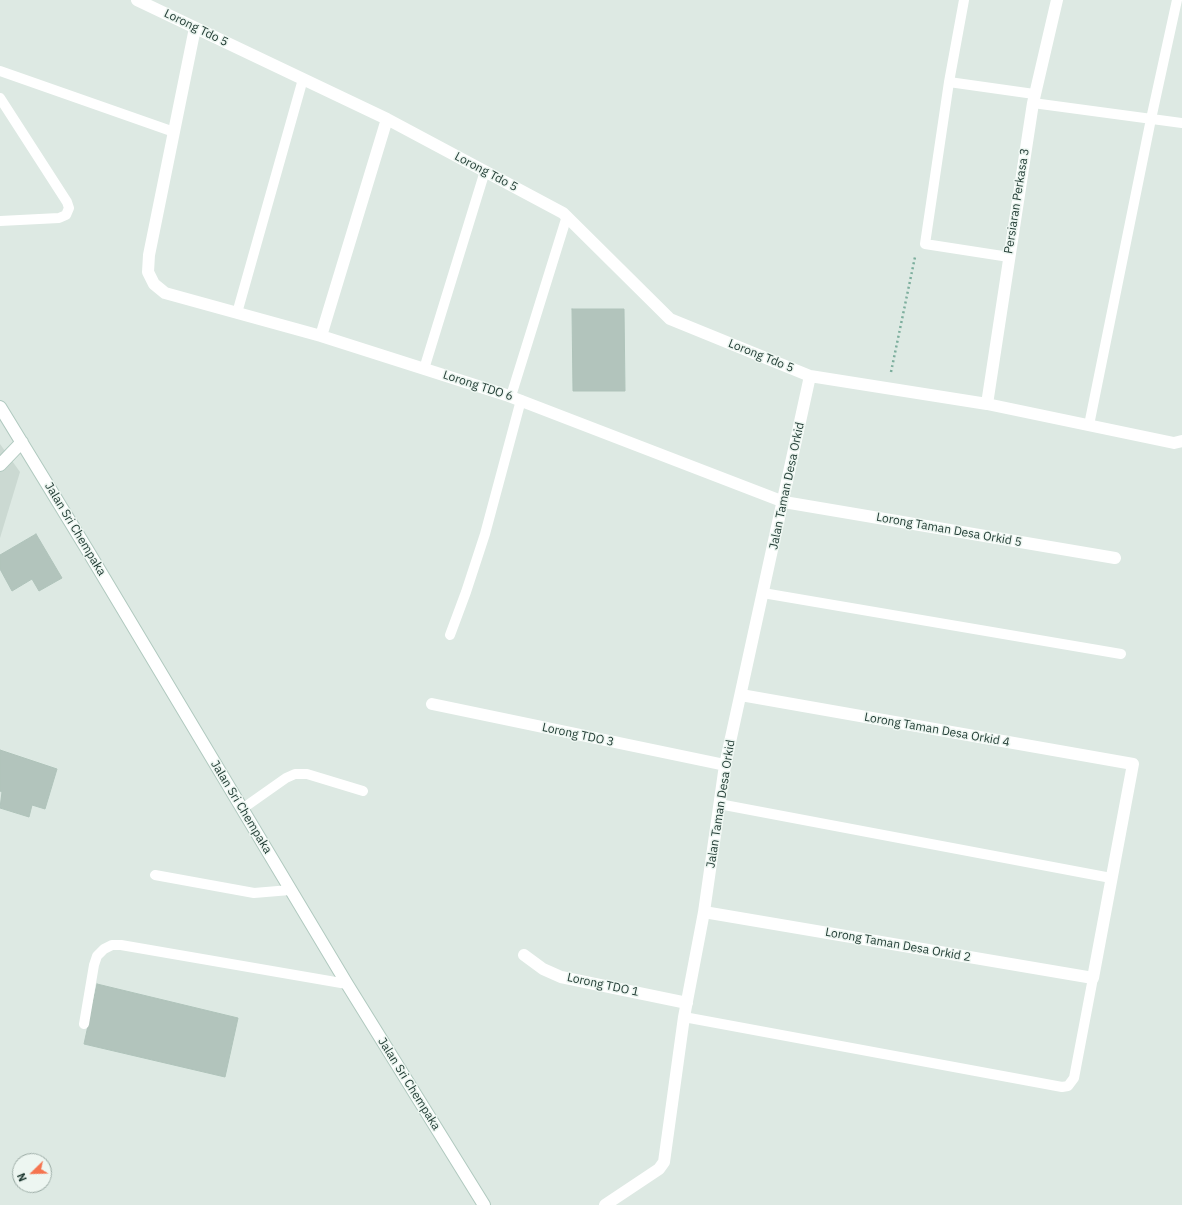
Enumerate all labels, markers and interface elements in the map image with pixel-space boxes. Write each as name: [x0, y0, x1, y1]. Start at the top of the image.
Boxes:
street label: Lorong Tdo 5: [162, 6, 230, 50]
street label: Persiaran Perkasa 3: [1002, 147, 1032, 255]
street label: Lorong Tdo 5: [452, 149, 520, 195]
street label: Lorong Tdo 5: [726, 336, 796, 376]
street label: Lorong TDO 6: [441, 368, 515, 404]
street label: Jalan Taman Desa Orkid: [766, 421, 808, 551]
street label: Jalan Sri Chempaka: [41, 480, 109, 578]
street label: Lorong Taman Desa Orkid 5: [875, 510, 1023, 550]
street label: Lorong Taman Desa Orkid 4: [863, 710, 1011, 750]
street label: Lorong TDO 3: [541, 720, 615, 750]
street label: Jalan Taman Desa Orkid: [704, 739, 738, 869]
street label: Jalan Sri Chempaka: [207, 758, 275, 856]
street label: Lorong Taman Desa Orkid 2: [824, 925, 972, 965]
street label: Lorong TDO 1: [566, 970, 640, 1000]
street label: Jalan Sri Chempaka: [375, 1035, 443, 1133]
north arrow: [12, 1153, 52, 1193]
text: N: [14, 1171, 30, 1184]

